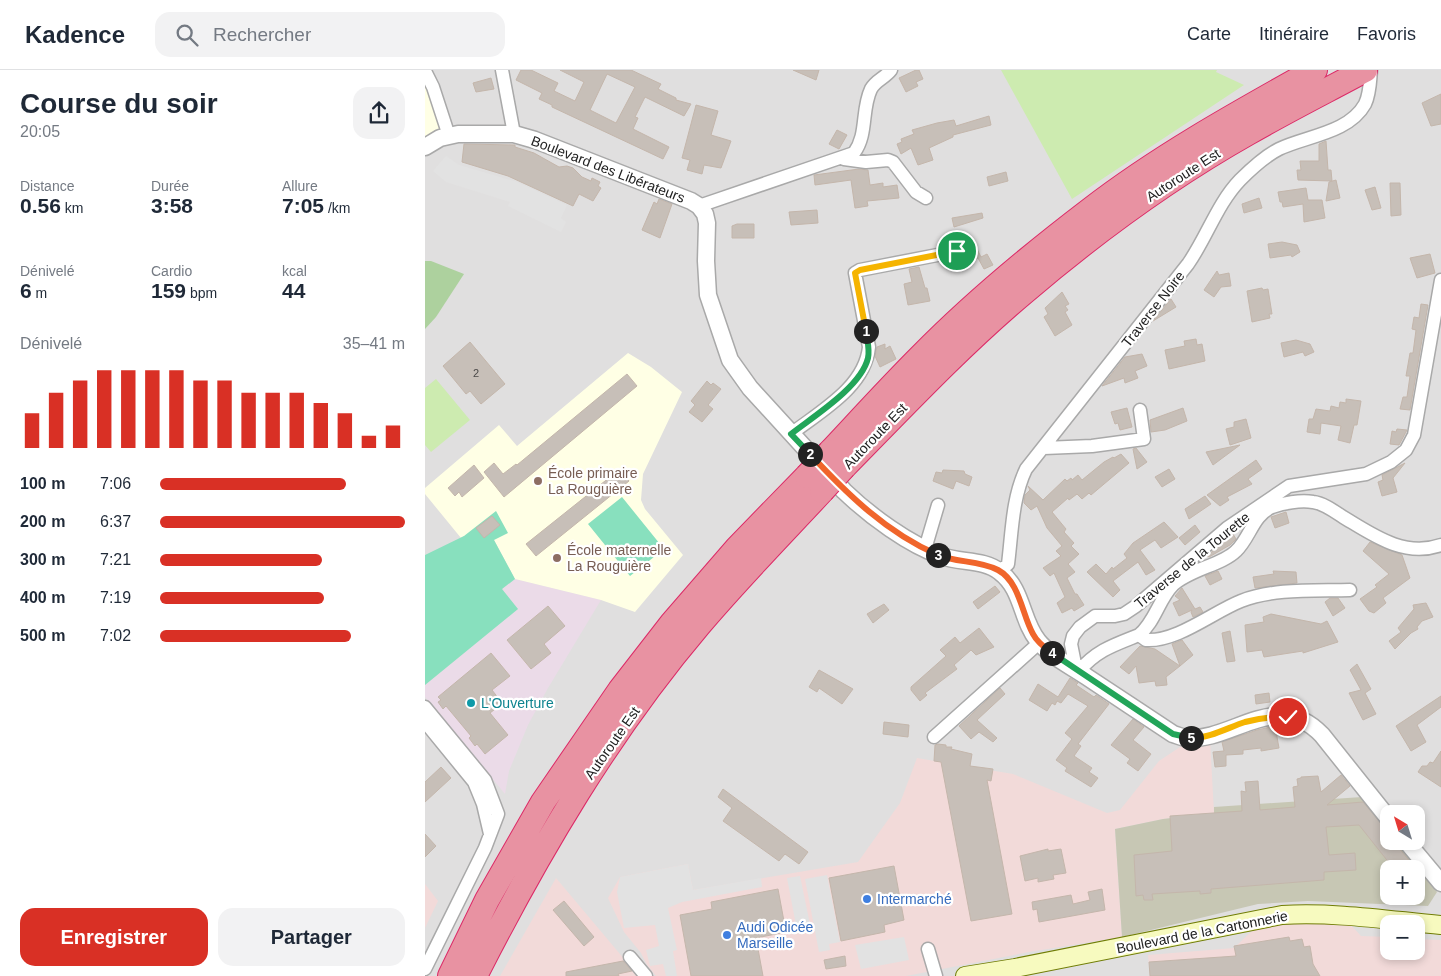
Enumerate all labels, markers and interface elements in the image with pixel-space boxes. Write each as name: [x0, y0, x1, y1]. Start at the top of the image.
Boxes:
search box: [155, 12, 505, 57]
text: Kadence: [25, 21, 125, 48]
icon: search: [173, 21, 201, 49]
text: Rechercher: [213, 24, 311, 45]
text: Carte: [1187, 24, 1231, 44]
text: Itinéraire: [1259, 24, 1329, 44]
text: Favoris: [1357, 24, 1416, 44]
button: share: [353, 87, 405, 139]
text: Course du soir: [20, 88, 218, 119]
text: 20:05: [20, 123, 60, 140]
street label: Boulevard des Libérateurs: [529, 132, 687, 206]
street label: Autoroute Est: [1143, 145, 1223, 205]
text: Distance: [20, 178, 74, 194]
text: Durée: [151, 178, 189, 194]
text: Allure: [282, 178, 318, 194]
text: 0.56: [20, 194, 61, 217]
text: 3:58: [151, 194, 193, 217]
text: 7:05: [282, 194, 324, 217]
text: km: [61, 200, 83, 216]
text: /km: [324, 200, 350, 216]
pin: [936, 230, 978, 272]
icon: arrive: [943, 237, 971, 265]
text: Dénivelé: [20, 263, 74, 279]
text: Cardio: [151, 263, 192, 279]
text: kcal: [282, 263, 307, 279]
street label: Traverse Noire: [1118, 268, 1188, 350]
text: 6: [20, 279, 32, 302]
text: 159: [151, 279, 186, 302]
text: 44: [282, 279, 305, 302]
text: m: [32, 285, 47, 301]
text: bpm: [186, 285, 217, 301]
pin: 1: [853, 318, 879, 344]
text: 1: [863, 323, 870, 339]
text: Dénivelé: [20, 335, 82, 352]
text: 35–41 m: [343, 335, 405, 352]
house number: 2: [473, 367, 479, 379]
street label: Autoroute Est: [840, 400, 910, 472]
pin: 2: [797, 442, 823, 466]
text: 2: [807, 446, 814, 462]
place label: École primaire La Rouguière: [548, 465, 638, 497]
text: 100 m: [20, 475, 65, 492]
text: 7:06: [100, 475, 131, 492]
marker: École primaire La Rouguière: [532, 475, 544, 487]
street label: Traverse de la Tourette: [1131, 509, 1253, 611]
text: 200 m: [20, 513, 65, 530]
text: 6:37: [100, 513, 131, 530]
place label: École maternelle La Rouguière: [567, 542, 671, 574]
pin: 3: [925, 542, 951, 568]
text: 3: [935, 547, 942, 563]
text: 300 m: [20, 551, 65, 568]
text: 7:21: [100, 551, 131, 568]
marker: École maternelle La Rouguière: [551, 552, 563, 564]
text: 400 m: [20, 589, 65, 606]
text: 7:19: [100, 589, 131, 606]
text: 500 m: [20, 627, 65, 644]
text: 7:02: [100, 627, 131, 644]
pin: 4: [1039, 640, 1065, 666]
text: 4: [1049, 645, 1056, 661]
place label: L'Ouverture: [481, 695, 554, 711]
pin: [1267, 696, 1309, 738]
marker: L'Ouverture: [465, 697, 477, 709]
icon: check: [1274, 703, 1302, 731]
street label: Autoroute Est: [581, 704, 643, 782]
pin: 5: [1179, 726, 1203, 750]
text: 5: [1188, 730, 1195, 746]
north arrow: [1380, 805, 1425, 850]
map controls: [1380, 805, 1425, 960]
button: +: [1380, 860, 1425, 905]
place label: Intermarché: [877, 891, 952, 907]
marker: Intermarché: [861, 893, 873, 905]
street label: Boulevard de la Cartonnerie: [1115, 907, 1289, 956]
button: Enregistrer: [20, 908, 208, 966]
button: Partager: [218, 908, 405, 966]
button: −: [1380, 915, 1425, 960]
place label: Audi Odicée Marseille: [737, 919, 813, 951]
marker: Audi Odicée Marseille: [721, 929, 733, 941]

